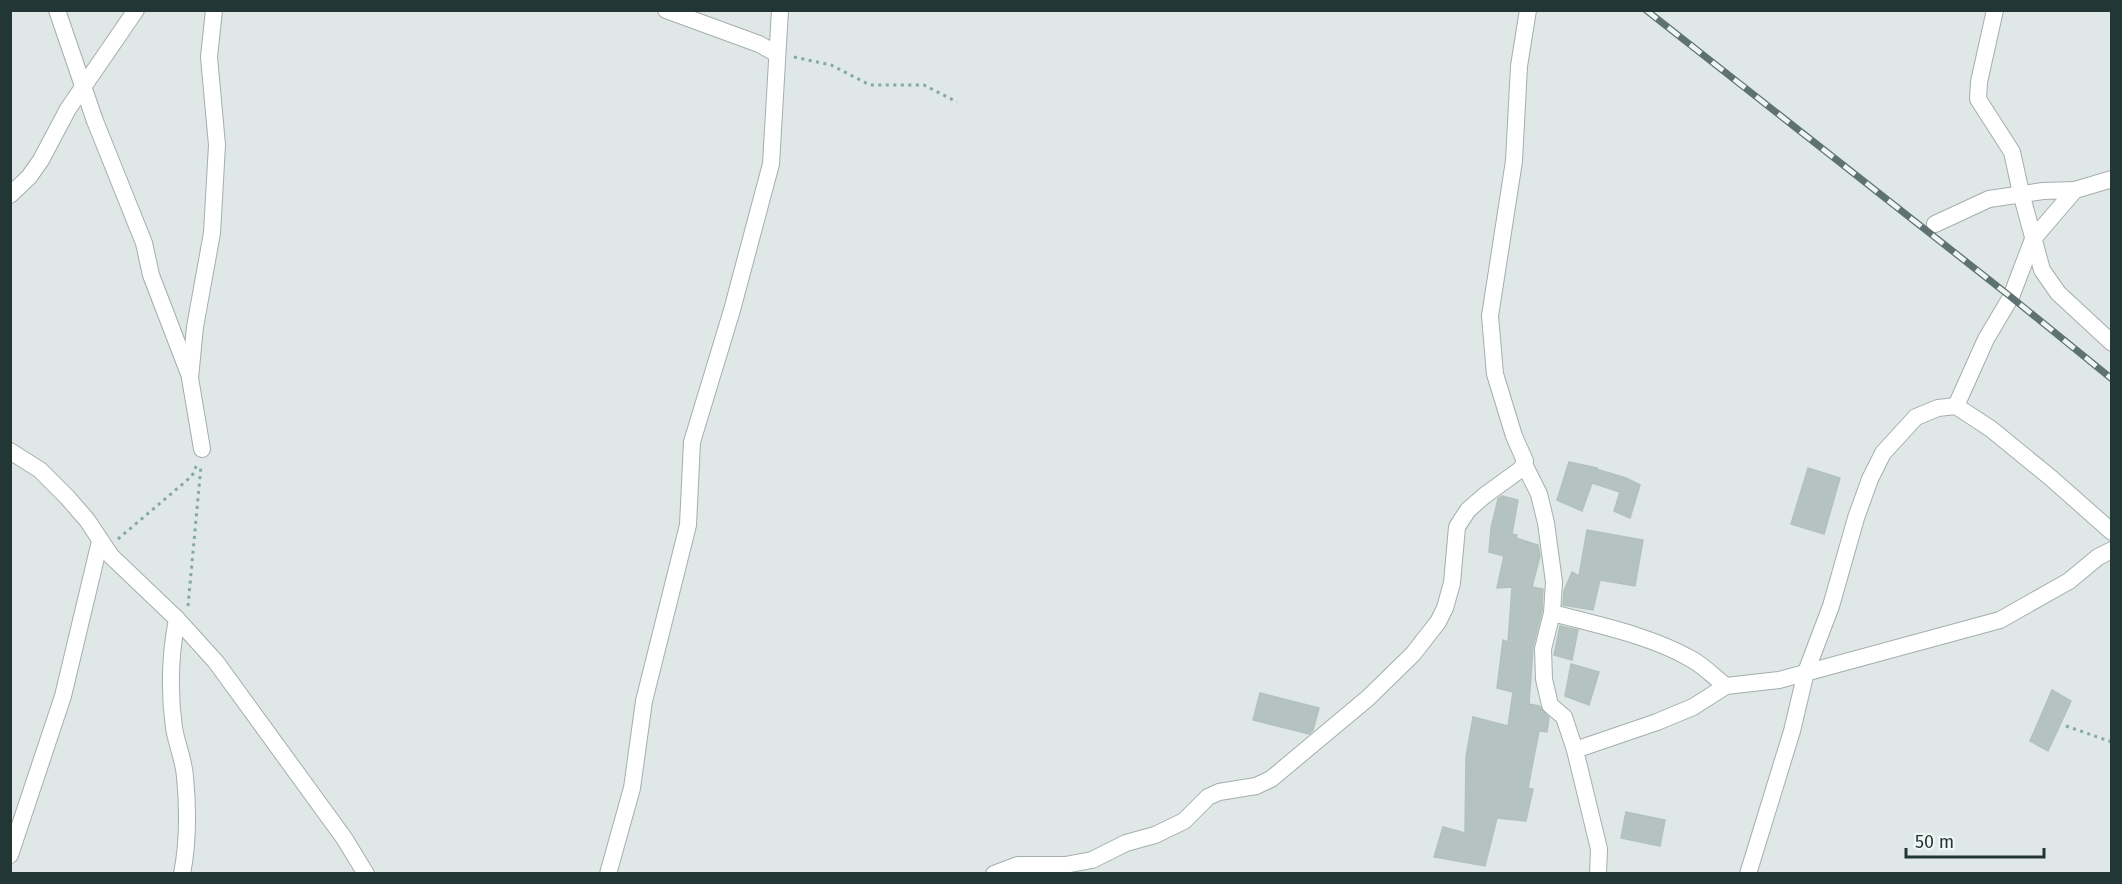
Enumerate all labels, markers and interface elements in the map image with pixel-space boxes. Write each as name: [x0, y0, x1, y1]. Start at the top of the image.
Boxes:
scale bar: [1906, 821, 2044, 859]
text: 50 m: [1915, 831, 1954, 853]

